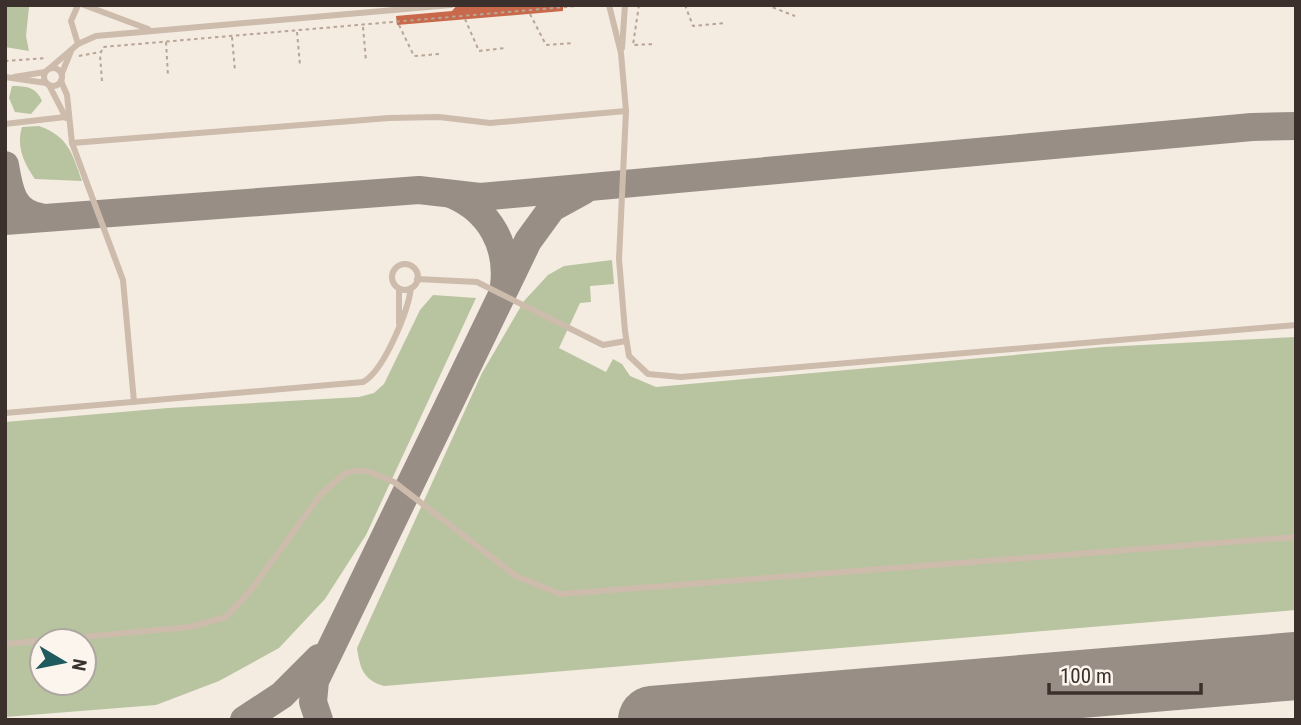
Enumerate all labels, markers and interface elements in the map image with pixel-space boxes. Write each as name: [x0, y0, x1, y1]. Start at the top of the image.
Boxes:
north arrow: [28, 627, 98, 697]
scale bar: [1049, 652, 1201, 696]
text: N: [67, 657, 92, 673]
text: 100 m: [1060, 664, 1112, 688]

